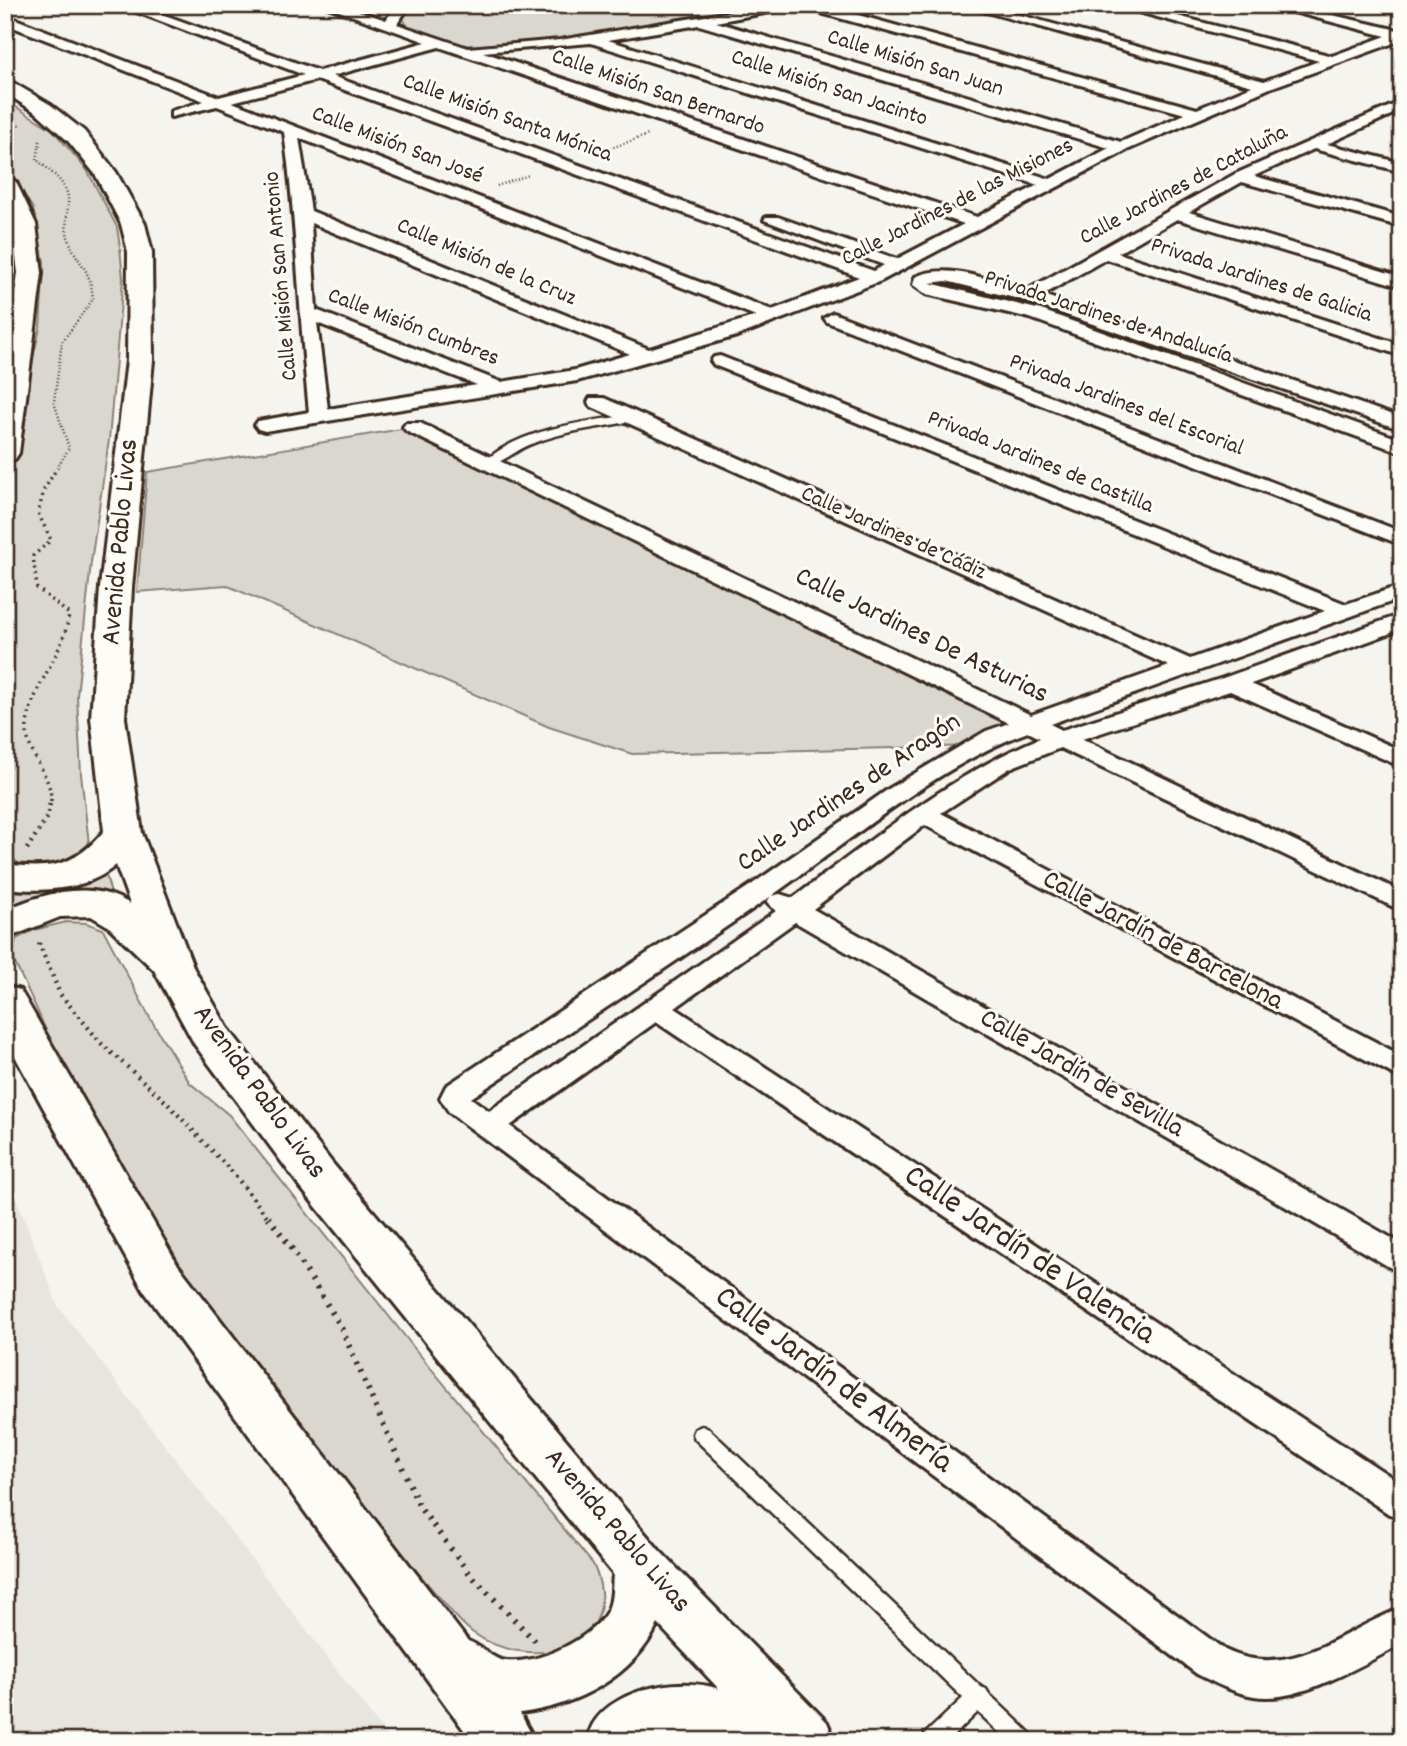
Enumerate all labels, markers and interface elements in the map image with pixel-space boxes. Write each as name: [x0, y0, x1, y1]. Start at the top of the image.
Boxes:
street label: Calle Misión San Juan: [823, 22, 1007, 106]
street label: Calle Misión San Bernardo: [547, 41, 769, 145]
street label: Calle Misión San Jacinto: [726, 42, 932, 136]
street label: Calle Misión Santa Mónica: [398, 66, 618, 173]
street label: Calle Misión San José: [306, 98, 488, 194]
street label: Calle Jardines de Cataluña: [1074, 117, 1295, 255]
street label: Calle Jardines de las Misiones: [836, 130, 1080, 276]
street label: Calle Misión San Antonio: [256, 170, 308, 382]
street label: Calle Misión de la Cruz: [391, 210, 581, 316]
street label: Privada Jardines de Galicia: [1146, 230, 1377, 333]
street label: Privada Jardines de Andalucía: [980, 262, 1238, 374]
street label: Calle Misión Cumbres: [322, 280, 504, 376]
street label: Privada Jardines del Escorial: [1004, 346, 1249, 466]
street label: Privada Jardines de Castilla: [922, 403, 1159, 524]
street label: Avenida Pablo Livas: [93, 437, 151, 647]
street label: Calle Jardines de Cádiz: [795, 478, 991, 590]
street label: Calle Jardines De Asturias: [788, 558, 1054, 716]
street label: Calle Jardines de Aragón: [730, 704, 970, 884]
street label: Calle Jardín de Barcelona: [1034, 861, 1290, 1023]
street label: Avenida Pablo Livas: [181, 998, 335, 1188]
street label: Calle Jardín de Sevilla: [971, 1000, 1191, 1150]
street label: Calle Jardín de Valencia: [894, 1154, 1165, 1358]
street label: Calle Jardín de Almería: [704, 1276, 963, 1487]
street label: Avenida Pablo Livas: [533, 1441, 699, 1623]

